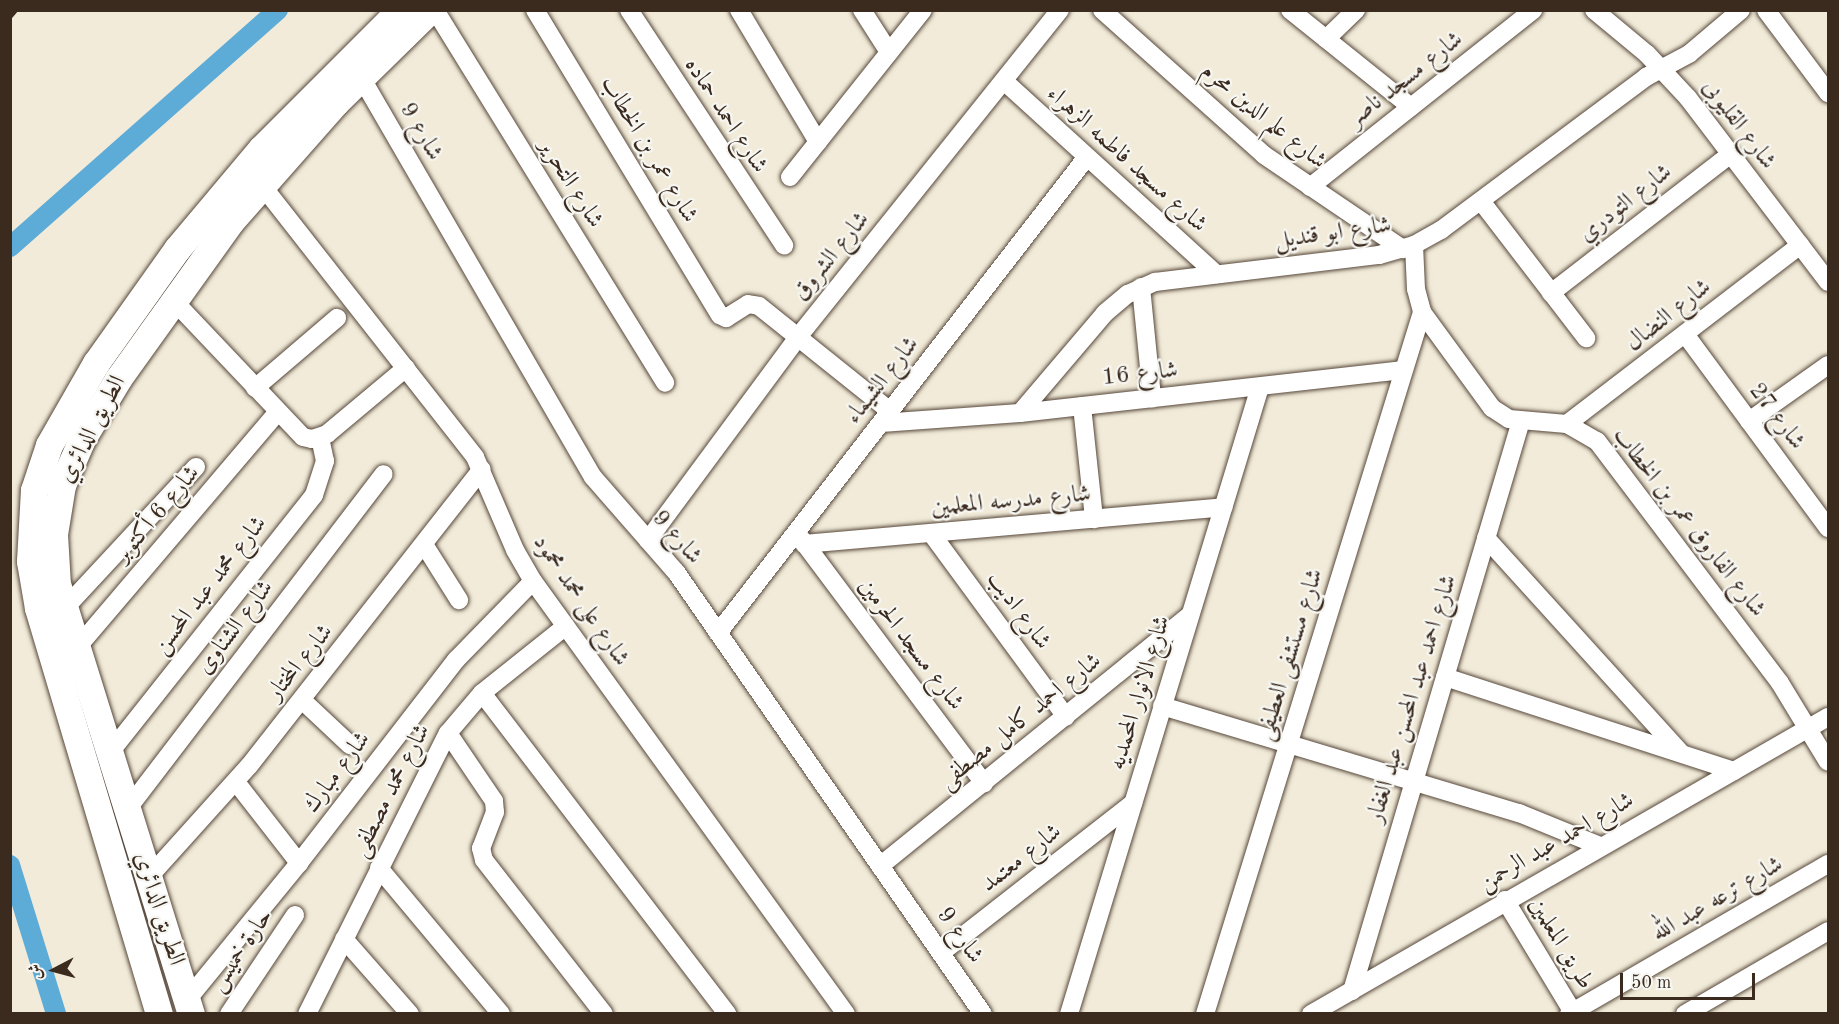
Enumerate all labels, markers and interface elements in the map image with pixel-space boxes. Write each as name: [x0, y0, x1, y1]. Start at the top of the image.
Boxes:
street label: شارع مسجد ناصر: [1343, 26, 1469, 134]
street label: شارع احمد حماده: [677, 53, 773, 179]
street label: شارع علم الدين محرم: [1194, 57, 1332, 177]
street label: شارع عمر بن الخطاب: [593, 71, 703, 229]
street label: شارع القليوبى: [1695, 74, 1781, 176]
street label: شارع مسجد فاطمه الزهراء: [1040, 80, 1212, 240]
street label: شارع 9: [392, 98, 448, 166]
street label: شارع التحرير: [531, 134, 609, 234]
street label: شارع التودري: [1574, 159, 1678, 249]
street label: شارع الشروق: [787, 207, 877, 307]
street label: شارع ابو قنديل: [1273, 212, 1393, 256]
street label: شارع النضال: [1620, 274, 1718, 358]
street label: شارع الشيماء: [840, 332, 926, 430]
street label: شارع 16: [1101, 357, 1179, 393]
street label: الطريق الدائري: [53, 371, 133, 489]
street label: شارع 27: [1742, 378, 1810, 456]
street label: شارع الفاروق عمر بن الخطاب: [1605, 422, 1771, 624]
street label: شارع 6 أكتوبر: [109, 461, 207, 569]
street label: شارع مدرسه المعلمين: [930, 481, 1092, 523]
street label: شارع 9: [645, 505, 707, 571]
street label: شارع محمد عبد المحسن: [148, 511, 274, 661]
street label: شارع على محمد محمود: [525, 530, 635, 672]
street label: شارع اديب: [980, 566, 1056, 656]
street label: شارع مستشفى العطيفى: [1251, 566, 1331, 744]
street label: شارع احمد عبد المحسن عبد الغفار: [1362, 572, 1464, 826]
street label: شارع مسجد الحرمين: [851, 573, 969, 717]
street label: شارع الشناوى: [191, 575, 281, 681]
street label: شارع الانوار المحمديه: [1104, 612, 1178, 774]
street label: شارع المختار: [262, 619, 340, 707]
street label: شارع احمد كامل مصطفى: [934, 648, 1108, 796]
street label: شارع محمد مصطفى: [346, 720, 438, 862]
street label: شارع مبارك: [298, 727, 378, 819]
street label: شارع احمد عبد الرحمن: [1474, 787, 1640, 899]
street label: شارع معتمد: [976, 818, 1068, 900]
street label: الطريق الدائري: [126, 849, 190, 969]
street label: شارع ترعه عبد الله: [1647, 851, 1789, 949]
street label: طريق المعلمين: [1521, 893, 1599, 995]
street label: شارع 9: [929, 902, 989, 970]
street label: حارة خميس: [204, 904, 280, 998]
north arrow: [24, 940, 84, 1000]
scale bar: [1623, 961, 1758, 999]
text: ش: [27, 963, 45, 981]
text: 50 m: [1631, 974, 1671, 992]

